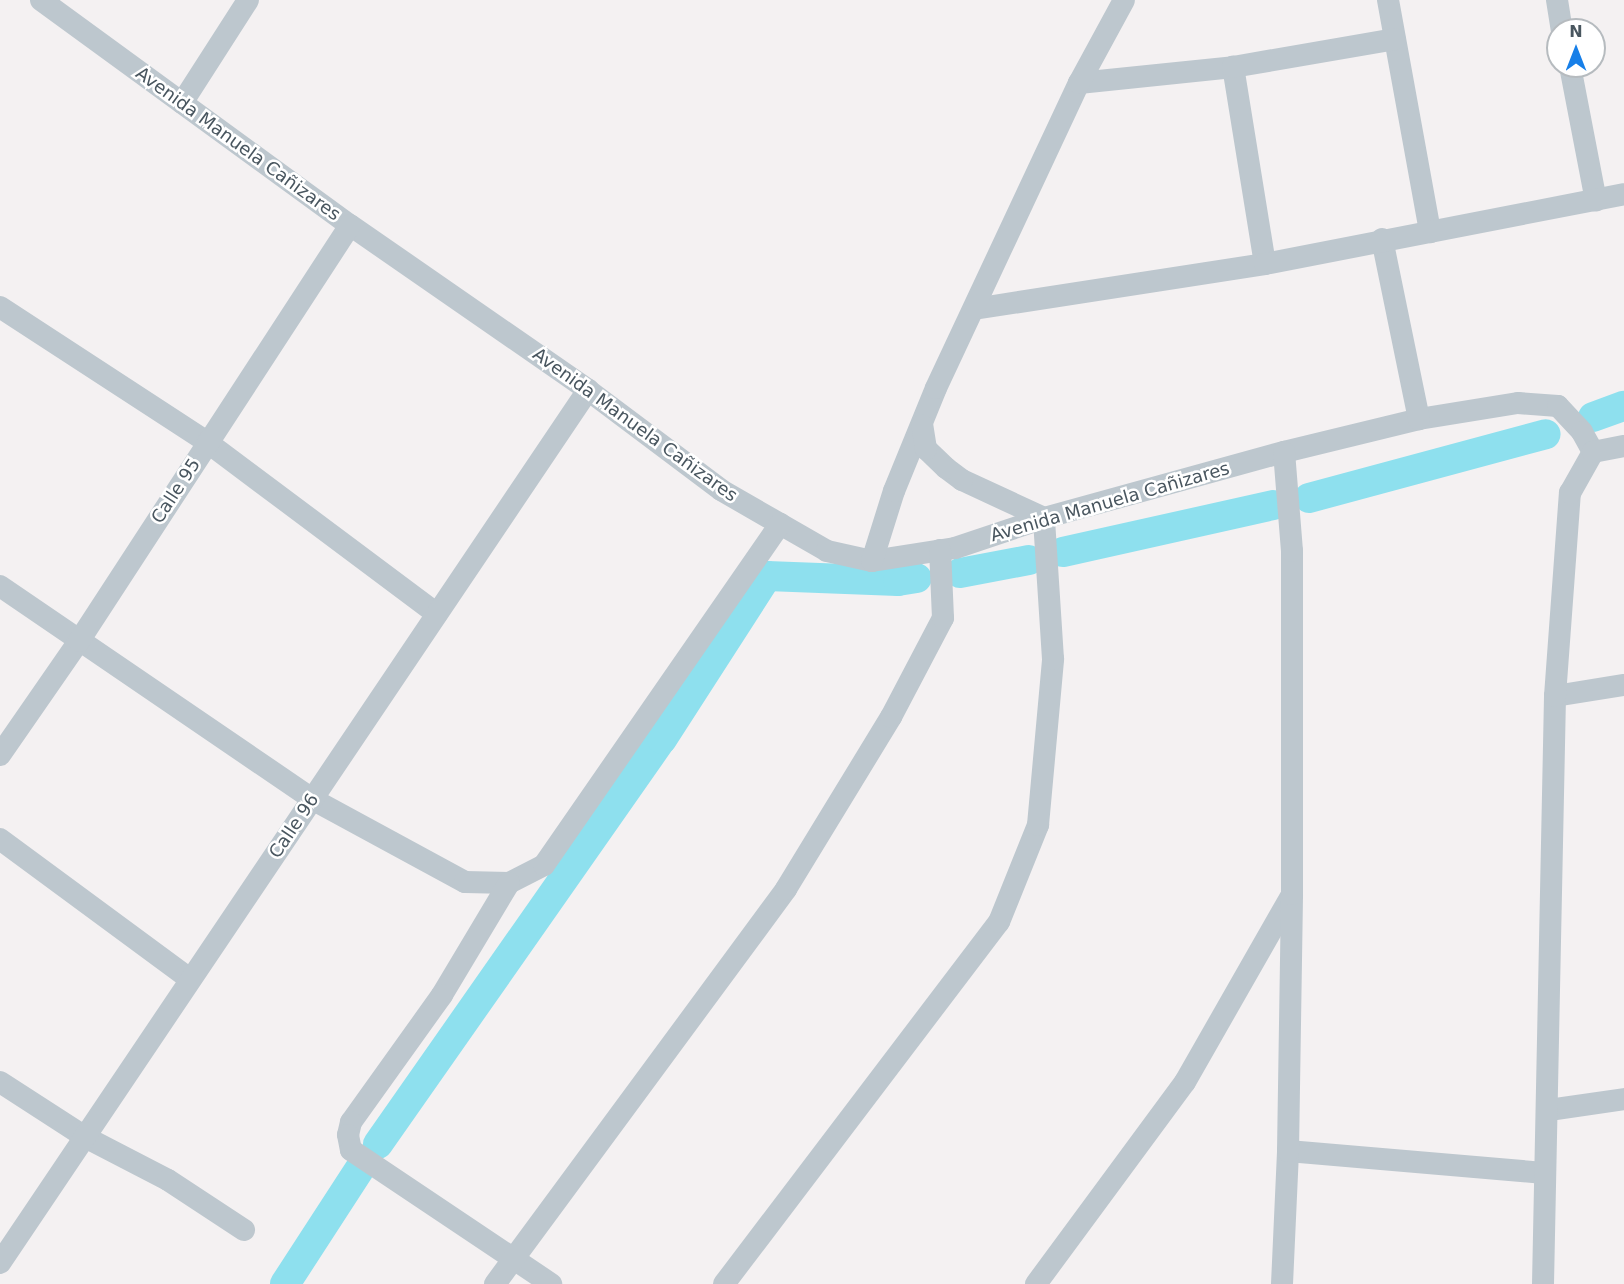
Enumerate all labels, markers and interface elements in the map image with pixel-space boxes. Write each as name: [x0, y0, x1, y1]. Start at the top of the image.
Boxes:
north arrow: [1546, 18, 1606, 78]
text: N: [1569, 22, 1583, 41]
street label: Avenida Manuela Cañizares: [131, 62, 345, 226]
street label: Avenida Manuela Cañizares: [528, 343, 742, 507]
street label: Calle 95: [147, 454, 205, 528]
street label: Avenida Manuela Cañizares: [988, 457, 1232, 547]
street label: Calle 96: [265, 790, 323, 862]

